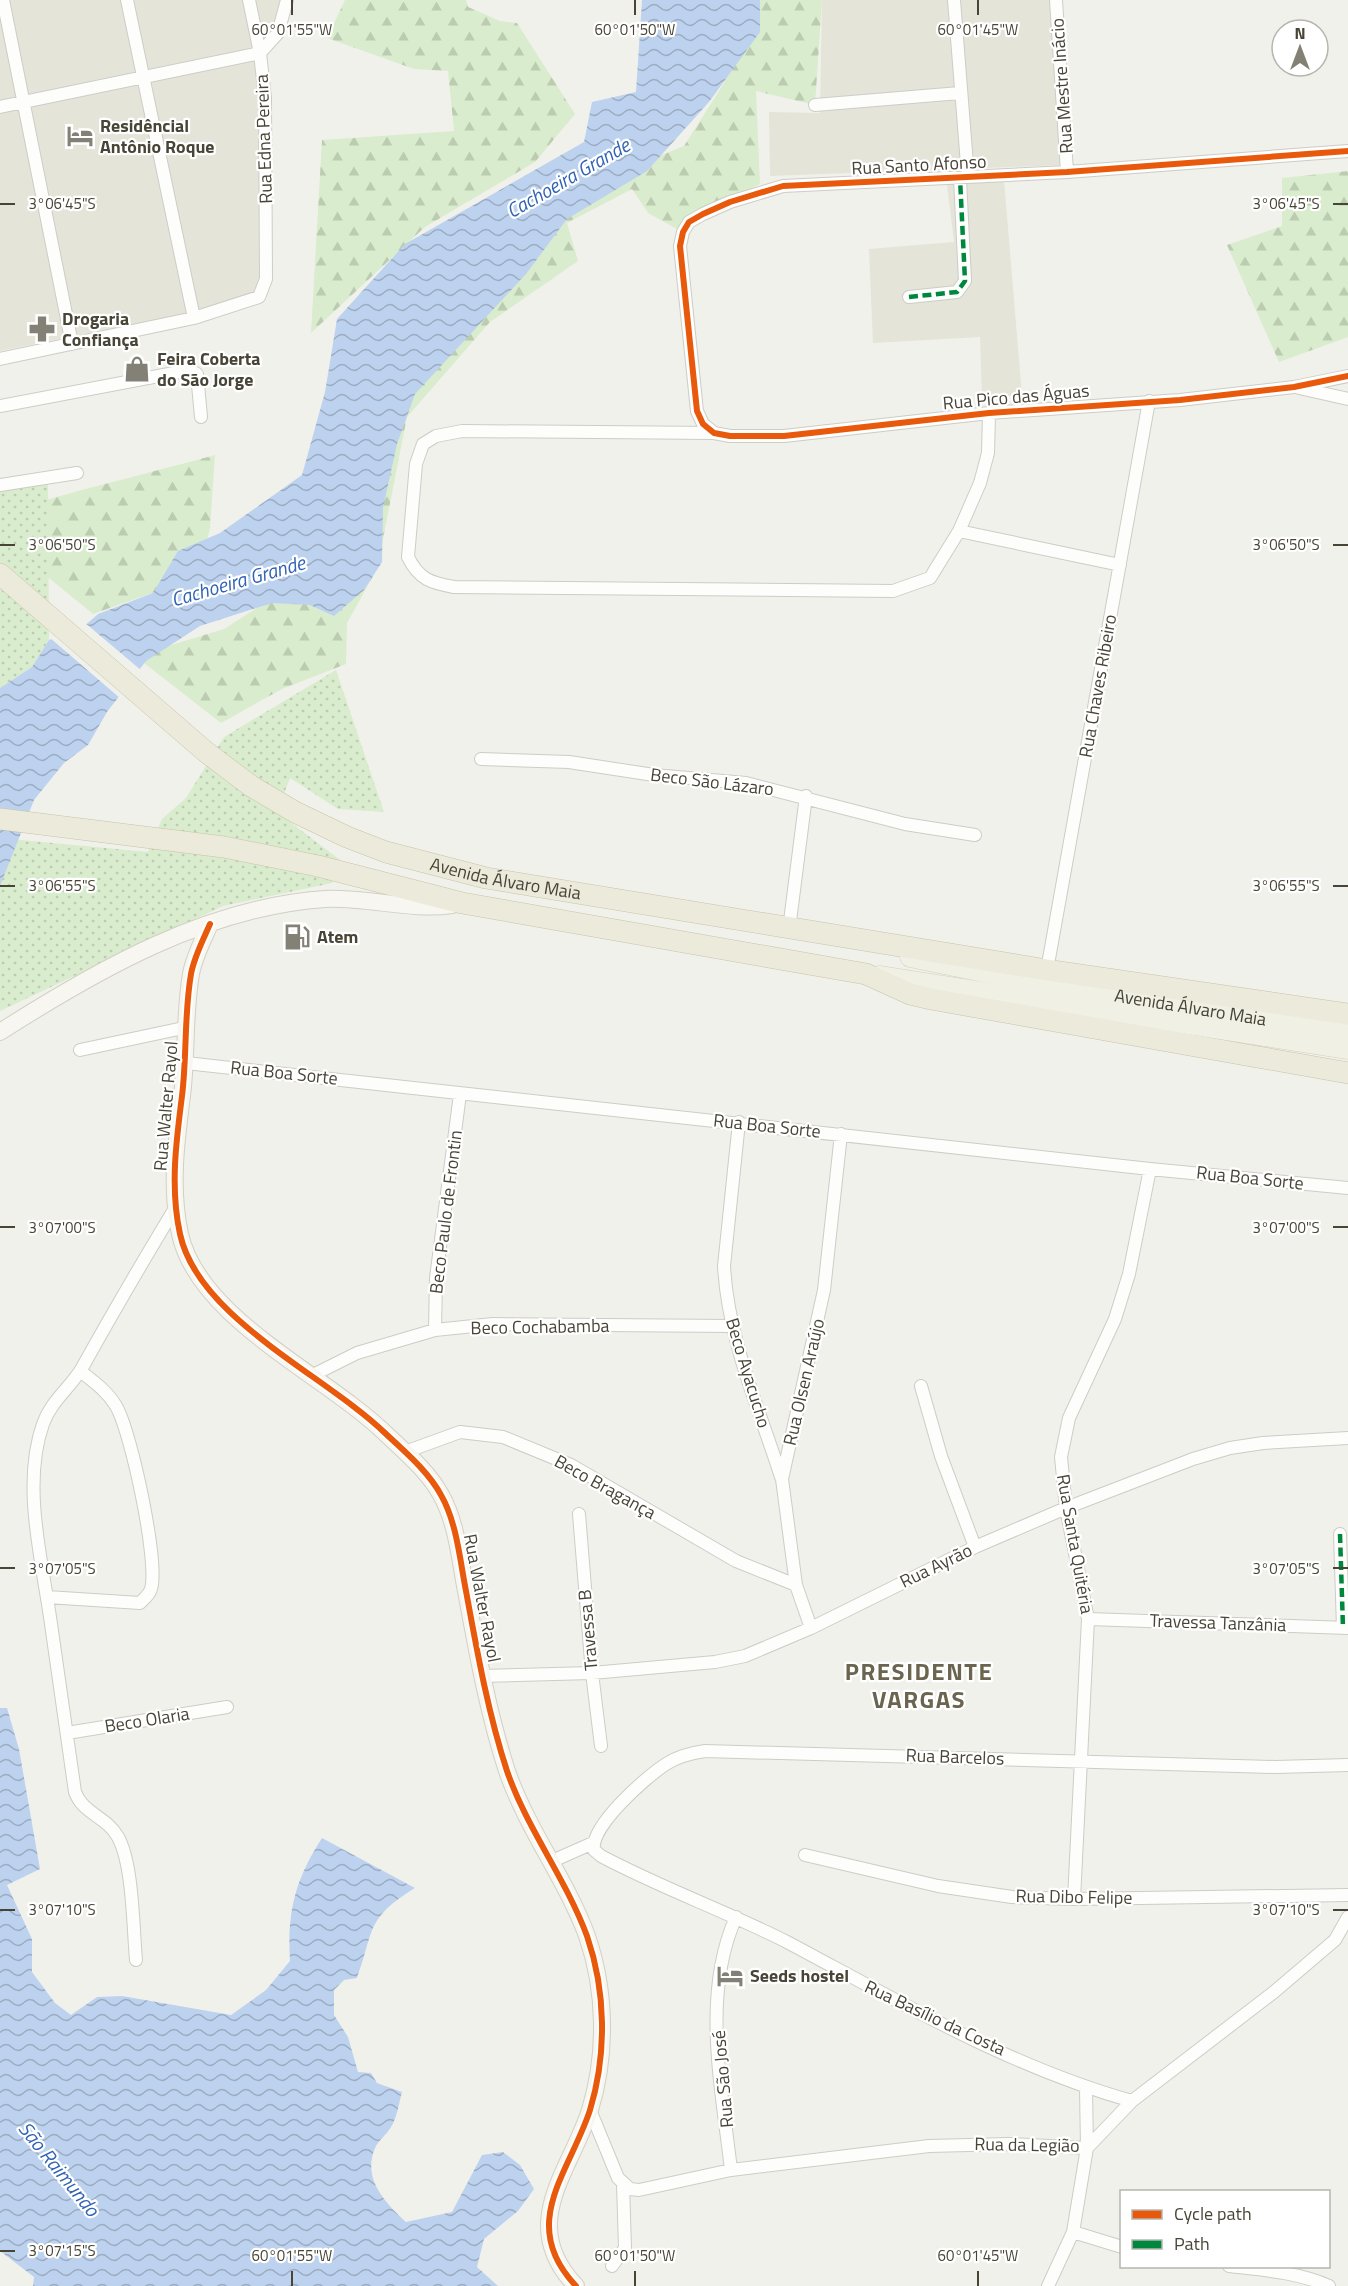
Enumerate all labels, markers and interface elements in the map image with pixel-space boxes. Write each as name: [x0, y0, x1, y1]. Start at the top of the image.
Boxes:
street label: Rua Mestre Inácio: [1043, 17, 1080, 155]
text: 60°01'55"W: [252, 18, 332, 41]
text: 60°01'50"W: [595, 18, 675, 41]
text: 60°01'45"W: [938, 18, 1018, 41]
north arrow: [1270, 18, 1330, 78]
text: N: [1294, 21, 1306, 45]
street label: Rua Edna Pereira: [248, 74, 279, 204]
place label: Residêncial Antônio Roque: [100, 112, 215, 160]
hotel icon: Residêncial Antônio Roque: [65, 121, 95, 151]
water label: Cachoeira Grande: [500, 129, 637, 226]
street label: Rua Santo Afonso: [851, 147, 987, 182]
text: 3°06'45"S: [28, 192, 96, 215]
text: 3°06'45"S: [1252, 192, 1320, 215]
place label: Drogaria Confiança: [62, 305, 139, 353]
pharmacy icon: Drogaria Confiança: [27, 314, 57, 344]
place label: Feira Coberta do São Jorge: [157, 345, 261, 393]
shop icon: Feira Coberta do São Jorge: [122, 354, 152, 384]
street label: Rua Pico das Águas: [942, 377, 1090, 416]
text: 3°06'50"S: [28, 533, 96, 556]
text: 3°06'50"S: [1252, 533, 1320, 556]
water label: Cachoeira Grande: [167, 546, 310, 614]
street label: Rua Chaves Ribeiro: [1072, 612, 1123, 760]
street label: Beco São Lázaro: [649, 761, 775, 802]
street label: Avenida Álvaro Maia: [427, 850, 583, 906]
text: 3°06'55"S: [28, 874, 96, 897]
text: 3°06'55"S: [1252, 874, 1320, 897]
fuel station icon: Atem: [282, 922, 312, 952]
place label: Atem: [317, 923, 358, 950]
street label: Avenida Álvaro Maia: [1113, 982, 1268, 1033]
street label: Rua Walter Rayol: [146, 1040, 185, 1172]
street label: Rua Boa Sorte: [229, 1053, 339, 1092]
street label: Rua Boa Sorte: [712, 1106, 822, 1145]
street label: Beco Paulo de Frontin: [422, 1128, 469, 1295]
street label: Rua Boa Sorte: [1195, 1158, 1305, 1197]
text: 3°07'00"S: [28, 1216, 96, 1239]
text: 3°07'00"S: [1252, 1216, 1320, 1239]
street label: Beco Cochabamba: [470, 1312, 610, 1341]
street label: Beco Ayacucho: [719, 1315, 778, 1431]
street label: Rua Olsen Araújo: [776, 1316, 831, 1448]
street label: Beco Bragança: [549, 1447, 661, 1526]
street label: Rua Santa Quitéria: [1050, 1472, 1101, 1616]
street label: Rua Walter Rayol: [457, 1531, 508, 1664]
street label: Rua Ayrão: [895, 1536, 976, 1595]
text: 3°07'05"S: [28, 1557, 96, 1580]
text: 3°07'05"S: [1252, 1557, 1320, 1580]
street label: Travessa B: [571, 1588, 605, 1672]
street label: Travessa Tanzânia: [1149, 1607, 1287, 1638]
district label: PRESIDENTE VARGAS: [845, 1653, 993, 1717]
street label: Beco Olaria: [103, 1699, 191, 1740]
street label: Rua Barcelos: [905, 1741, 1005, 1772]
street label: Rua Dibo Felipe: [1015, 1882, 1133, 1911]
text: 3°07'10"S: [28, 1898, 96, 1921]
text: 3°07'10"S: [1252, 1898, 1320, 1921]
hotel icon: Seeds hostel: [715, 1961, 745, 1991]
place label: Seeds hostel: [750, 1962, 849, 1989]
street label: Rua Basílio da Costa: [860, 1973, 1010, 2062]
street label: Rua São José: [705, 2029, 740, 2129]
water label: São Raimundo: [11, 2114, 108, 2224]
street label: Rua da Legião: [974, 2130, 1080, 2159]
legend: [1120, 2190, 1330, 2268]
text: Cycle path: [1174, 2200, 1252, 2227]
text: Path: [1174, 2230, 1210, 2257]
text: 3°07'15"S: [28, 2239, 96, 2262]
text: 60°01'55"W: [252, 2244, 332, 2267]
text: 60°01'50"W: [595, 2244, 675, 2267]
text: 60°01'45"W: [938, 2244, 1018, 2267]

